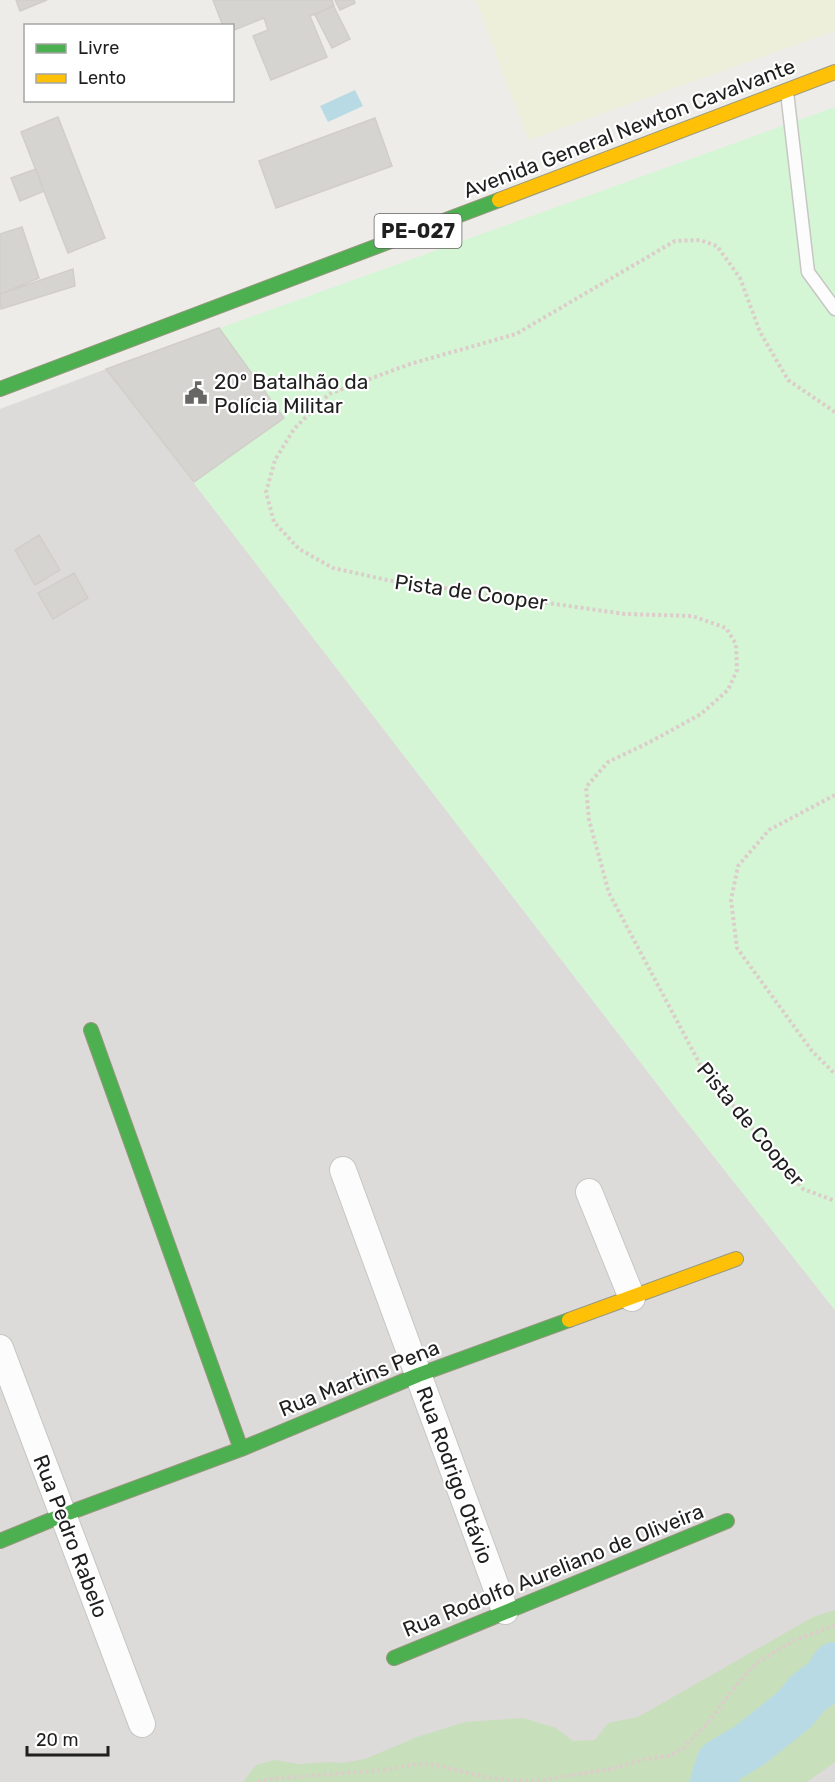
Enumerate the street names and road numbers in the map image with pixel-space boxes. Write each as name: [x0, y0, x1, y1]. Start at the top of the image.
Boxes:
street label: Avenida General Newton Cavalvante: [460, 53, 798, 203]
road number: PE-027: [374, 214, 462, 248]
street label: Pista de Cooper: [393, 569, 549, 615]
street label: Pista de Cooper: [692, 1057, 810, 1191]
street label: Rua Martins Pena: [275, 1334, 443, 1422]
street label: Rua Rodrigo Otávio: [411, 1383, 499, 1567]
street label: Rua Pedro Rabelo: [28, 1451, 114, 1621]
street label: Rua Rodolfo Aureliano de Oliveira: [399, 1498, 707, 1642]

